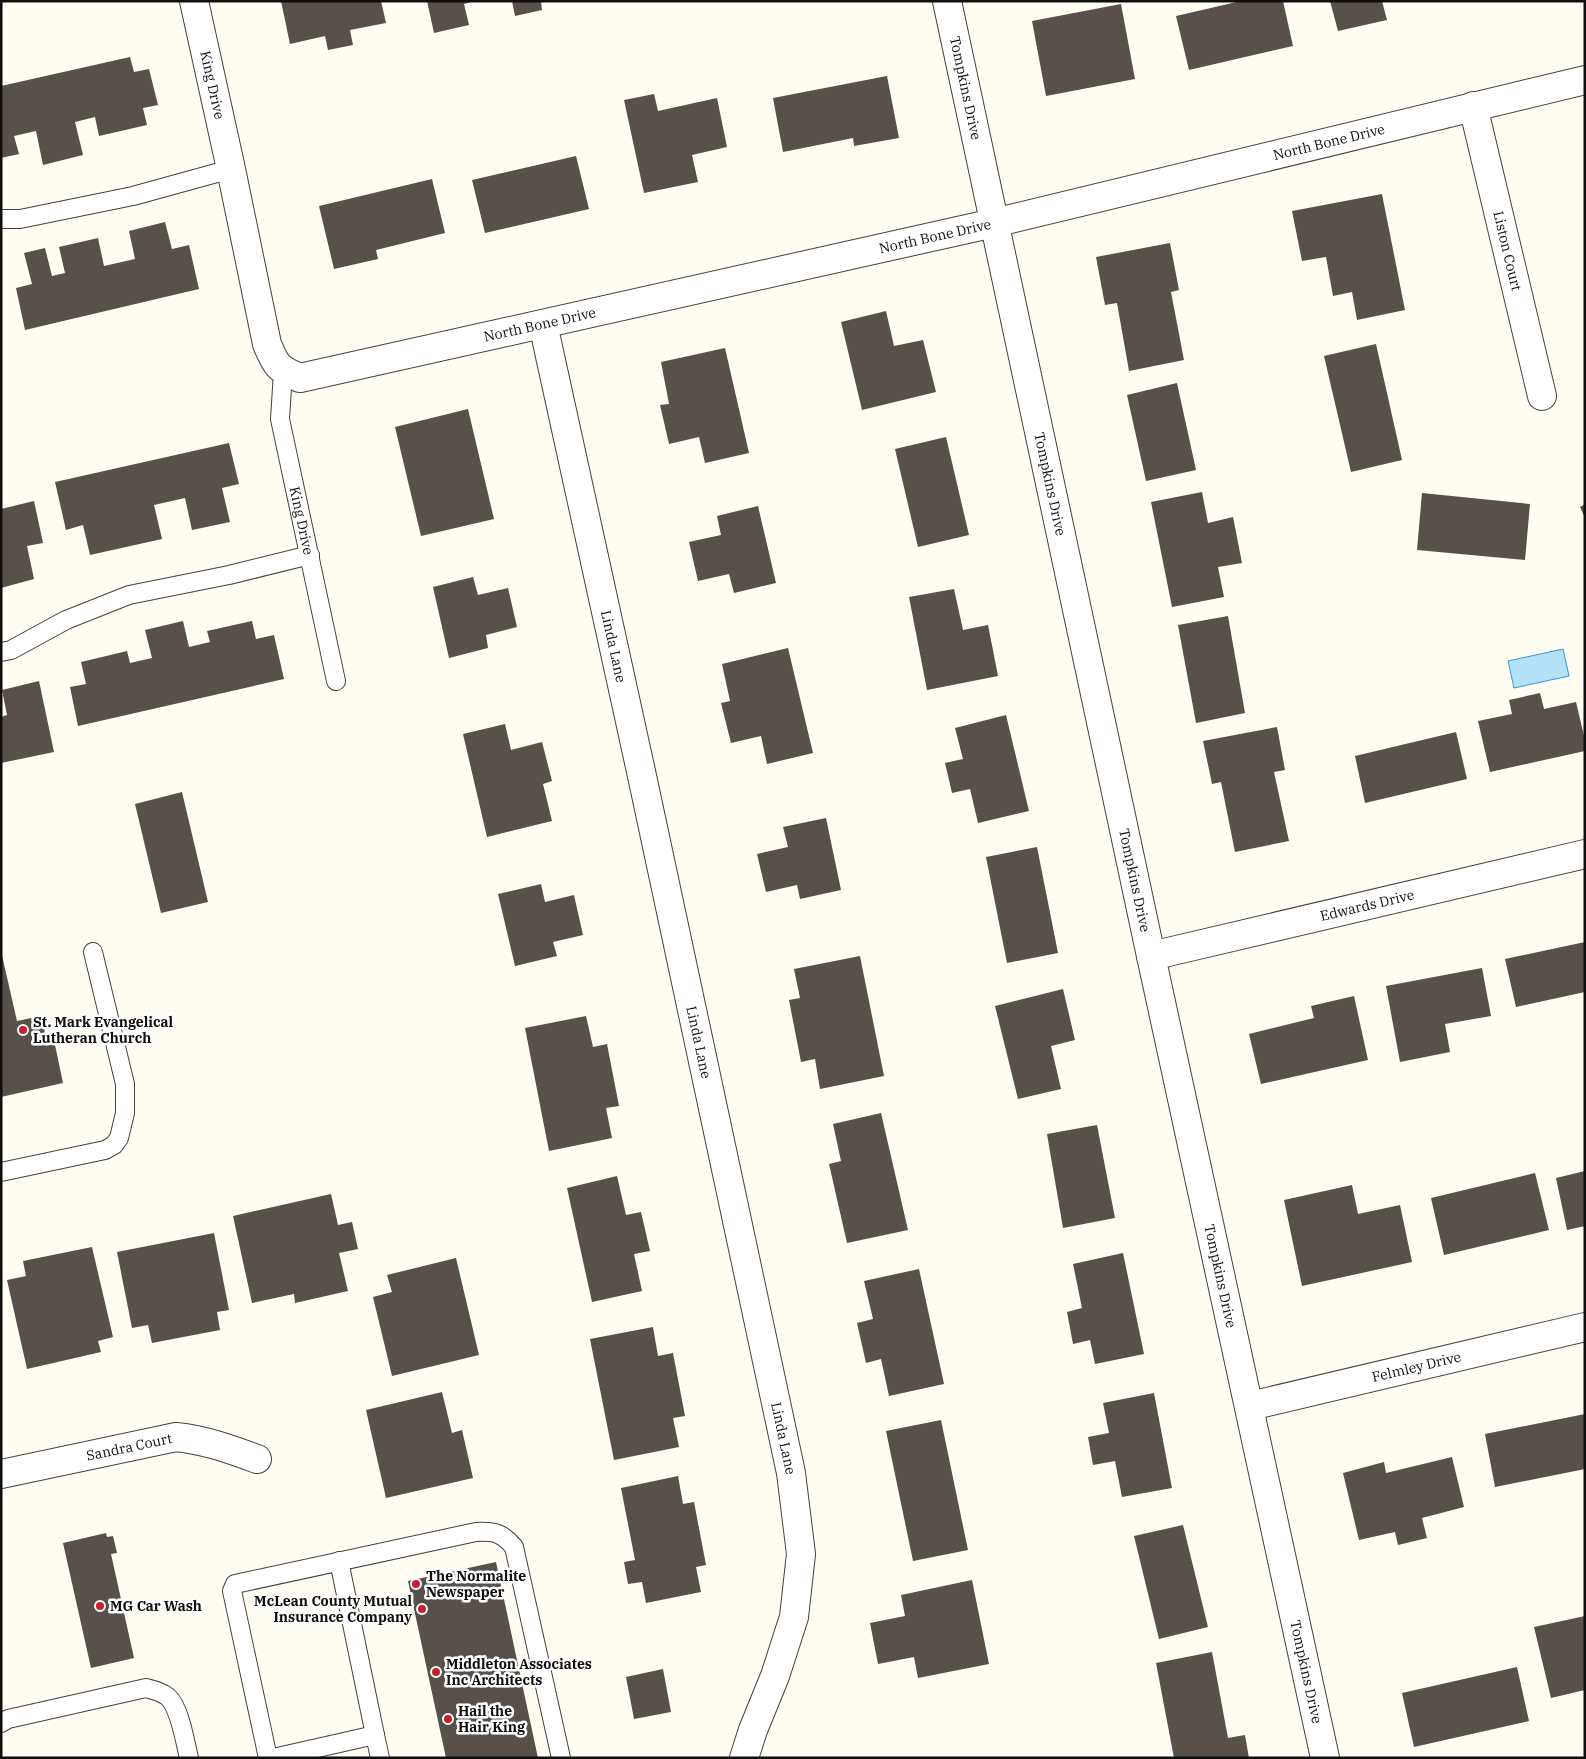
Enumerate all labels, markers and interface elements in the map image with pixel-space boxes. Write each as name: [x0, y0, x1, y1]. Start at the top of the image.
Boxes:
street label: Tompkins Drive: [946, 35, 985, 141]
street label: King Drive: [196, 49, 229, 121]
street label: North Bone Drive: [1271, 120, 1387, 164]
street label: Liston Court: [1489, 209, 1526, 293]
street label: North Bone Drive: [877, 215, 993, 257]
street label: North Bone Drive: [482, 303, 598, 346]
street label: Tompkins Drive: [1030, 431, 1070, 538]
street label: King Drive: [286, 485, 318, 556]
street label: Linda Lane: [597, 608, 630, 684]
street label: Tompkins Drive: [1115, 827, 1155, 934]
street label: Edwards Drive: [1318, 885, 1416, 925]
street label: Linda Lane: [682, 1004, 715, 1080]
place label: St. Mark Evangelical Lutheran Church: [33, 1013, 173, 1047]
marker: St. Mark Evangelical Lutheran Church: [17, 1024, 29, 1036]
street label: Tompkins Drive: [1200, 1223, 1240, 1329]
street label: Felmley Drive: [1370, 1348, 1463, 1386]
street label: Linda Lane: [767, 1400, 800, 1476]
street label: Sandra Court: [85, 1429, 174, 1465]
place label: The Normalite Newspaper: [426, 1567, 526, 1601]
marker: The Normalite Newspaper: [410, 1578, 422, 1590]
place label: McLean County Mutual Insurance Company: [254, 1592, 412, 1626]
place label: MG Car Wash: [110, 1597, 202, 1615]
marker: MG Car Wash: [94, 1600, 106, 1612]
marker: McLean County Mutual Insurance Company: [416, 1603, 428, 1615]
street label: Tompkins Drive: [1286, 1618, 1326, 1725]
place label: Middleton Associates Inc Architects: [446, 1655, 592, 1689]
marker: Middleton Associates Inc Architects: [430, 1666, 442, 1678]
place label: Hail the Hair King: [458, 1702, 526, 1736]
marker: Hail the Hair King: [442, 1713, 454, 1725]

